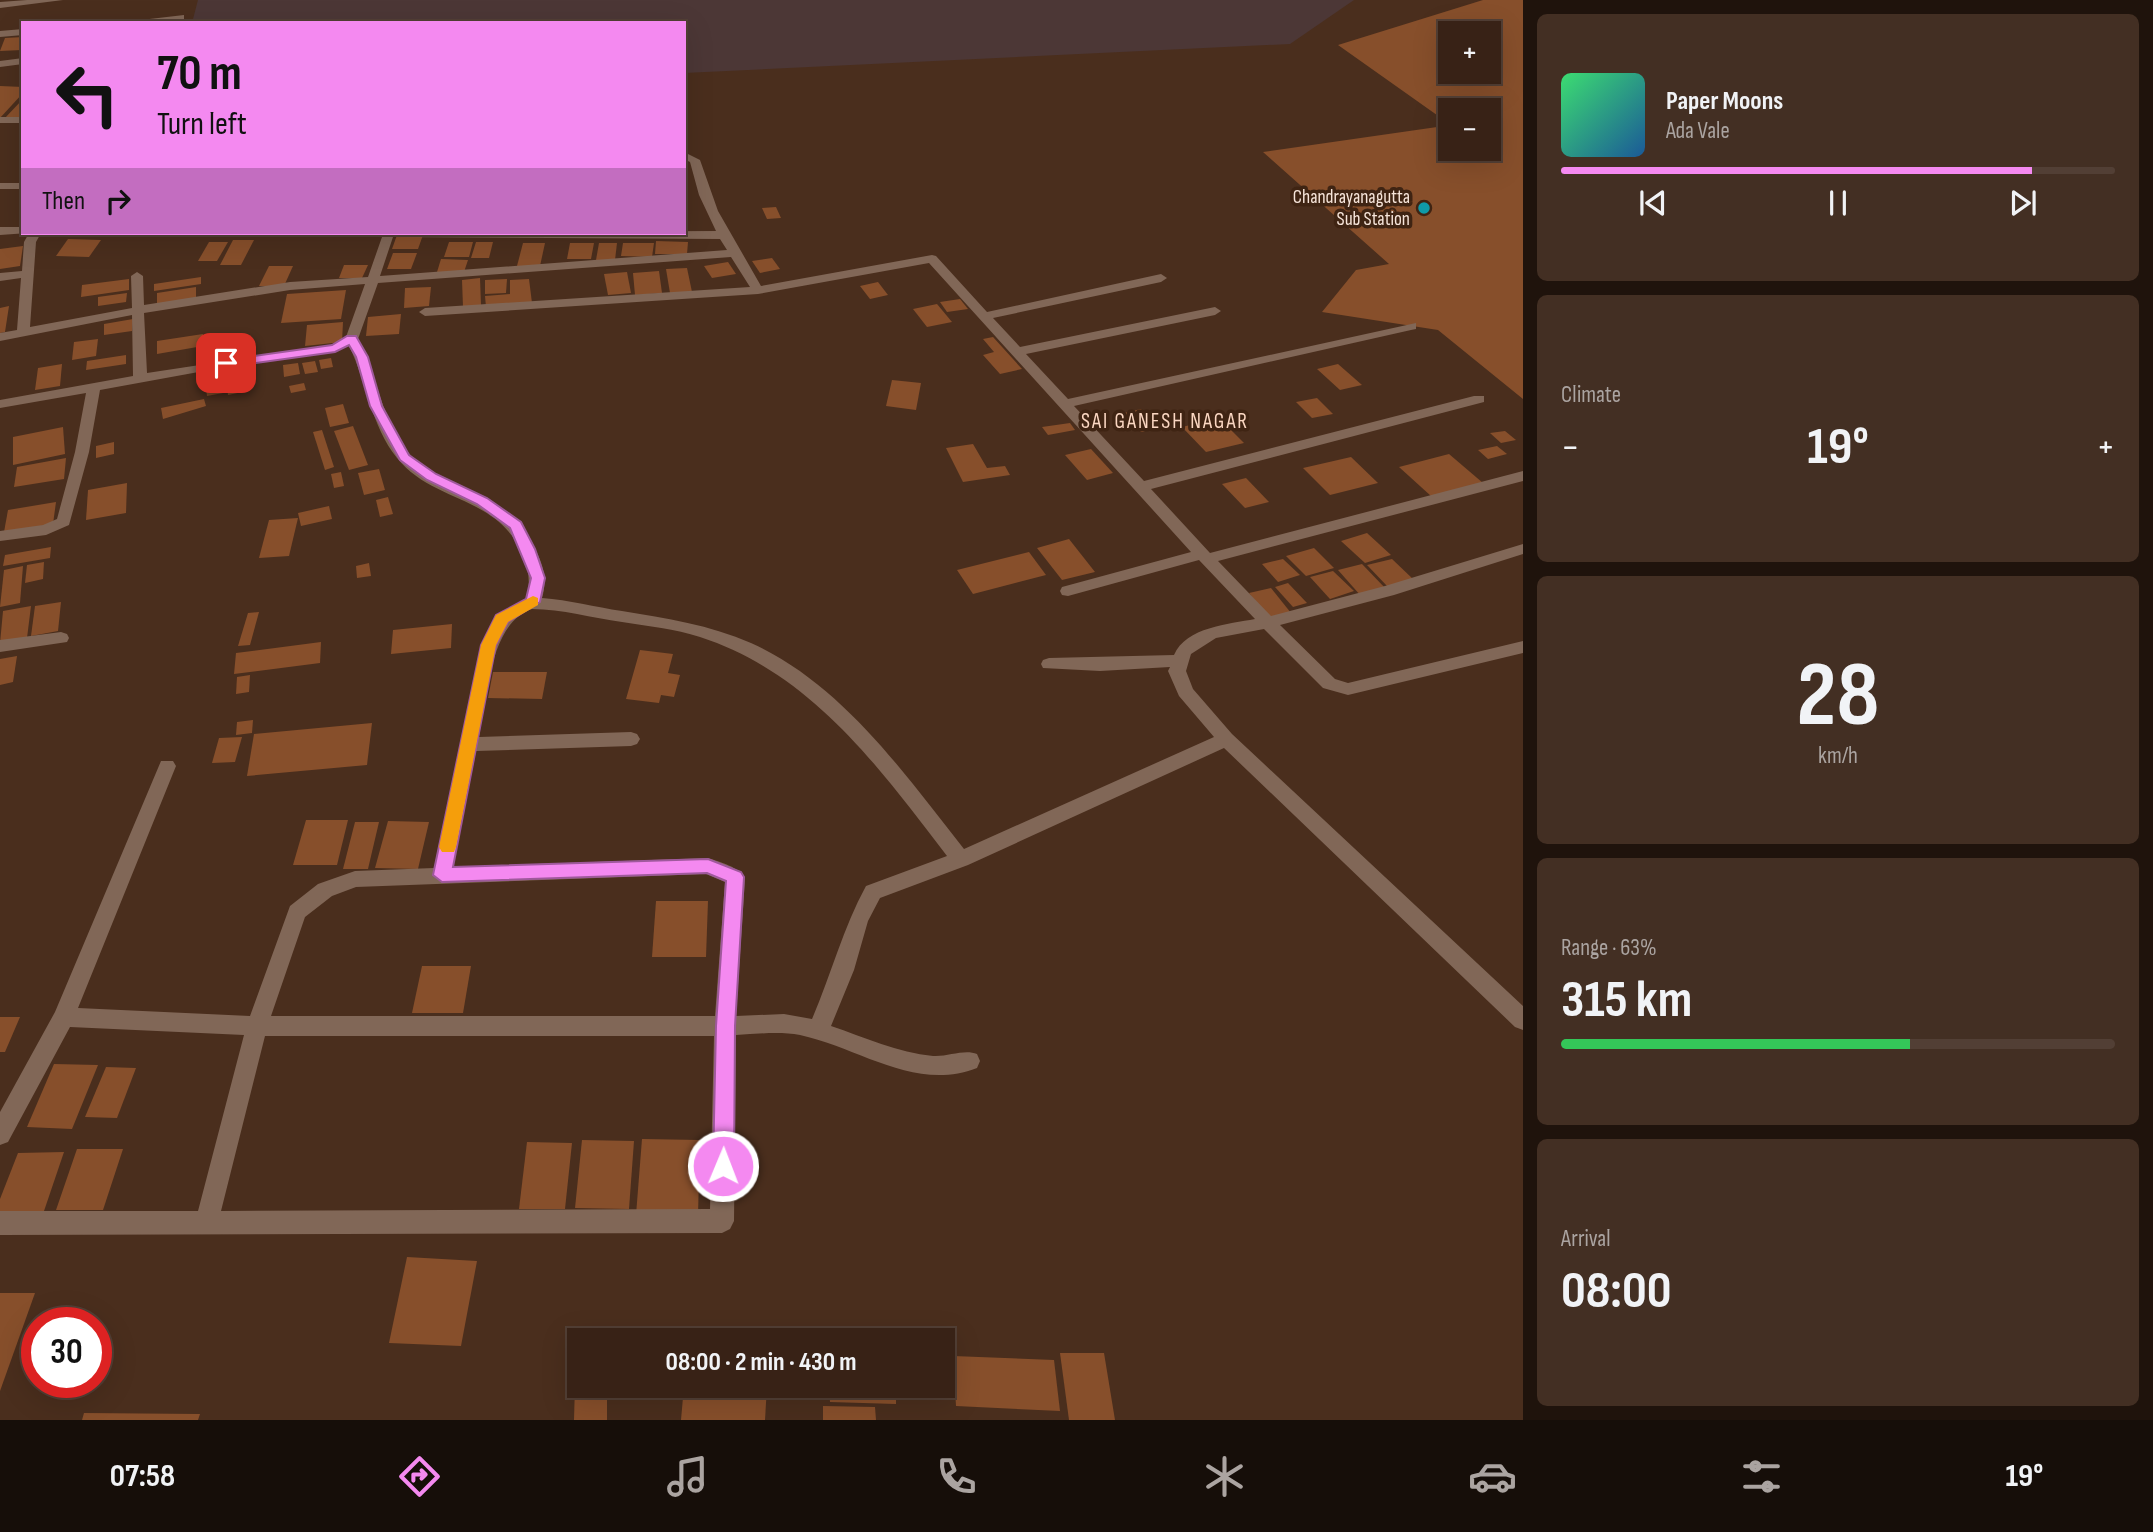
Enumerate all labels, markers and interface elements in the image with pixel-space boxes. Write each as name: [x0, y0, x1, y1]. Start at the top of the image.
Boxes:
map controls: [1438, 21, 1501, 161]
button: +: [1438, 21, 1501, 84]
text: 70 m: [157, 45, 242, 104]
icon: left: [42, 49, 133, 140]
text: Paper Moons: [1666, 86, 1783, 117]
button: −: [1438, 98, 1501, 161]
text: Turn left: [157, 105, 247, 144]
text: Ada Vale: [1666, 117, 1730, 145]
icon: right: [99, 182, 137, 220]
icon: previous: [1634, 184, 1672, 222]
icon: pause: [1819, 184, 1857, 222]
icon: next: [2004, 184, 2042, 222]
text: Then: [42, 186, 85, 217]
place label: Chandrayanagutta Sub Station: [1293, 186, 1410, 231]
marker: Chandrayanagutta Sub Station: [1416, 200, 1432, 216]
pin: [196, 333, 256, 393]
icon: arrive: [207, 344, 245, 382]
text: Climate: [1561, 381, 1621, 409]
district label: SAI GANESH NAGAR: [1081, 409, 1249, 434]
text: 19°: [1807, 416, 1869, 479]
text: −: [1561, 425, 1580, 470]
text: +: [2096, 425, 2115, 470]
text: 28: [1797, 642, 1879, 751]
text: km/h: [1818, 742, 1858, 770]
text: Range · 63%: [1561, 934, 1657, 962]
text: 315 km: [1561, 969, 1692, 1032]
position arrow: [686, 1129, 760, 1203]
text: Arrival: [1561, 1225, 1610, 1253]
text: 08:00: [1561, 1260, 1671, 1323]
speed limit sign: 30: [21, 1307, 112, 1398]
text: 08:00 · 2 min · 430 m: [666, 1347, 856, 1378]
icon: directions: [395, 1452, 444, 1501]
icon: music: [663, 1452, 712, 1501]
icon: phone: [932, 1452, 981, 1501]
icon: climate: [1200, 1452, 1249, 1501]
icon: car: [1468, 1452, 1517, 1501]
icon: filters: [1737, 1452, 1786, 1501]
text: 07:58: [110, 1457, 175, 1496]
text: 19°: [2005, 1457, 2043, 1496]

